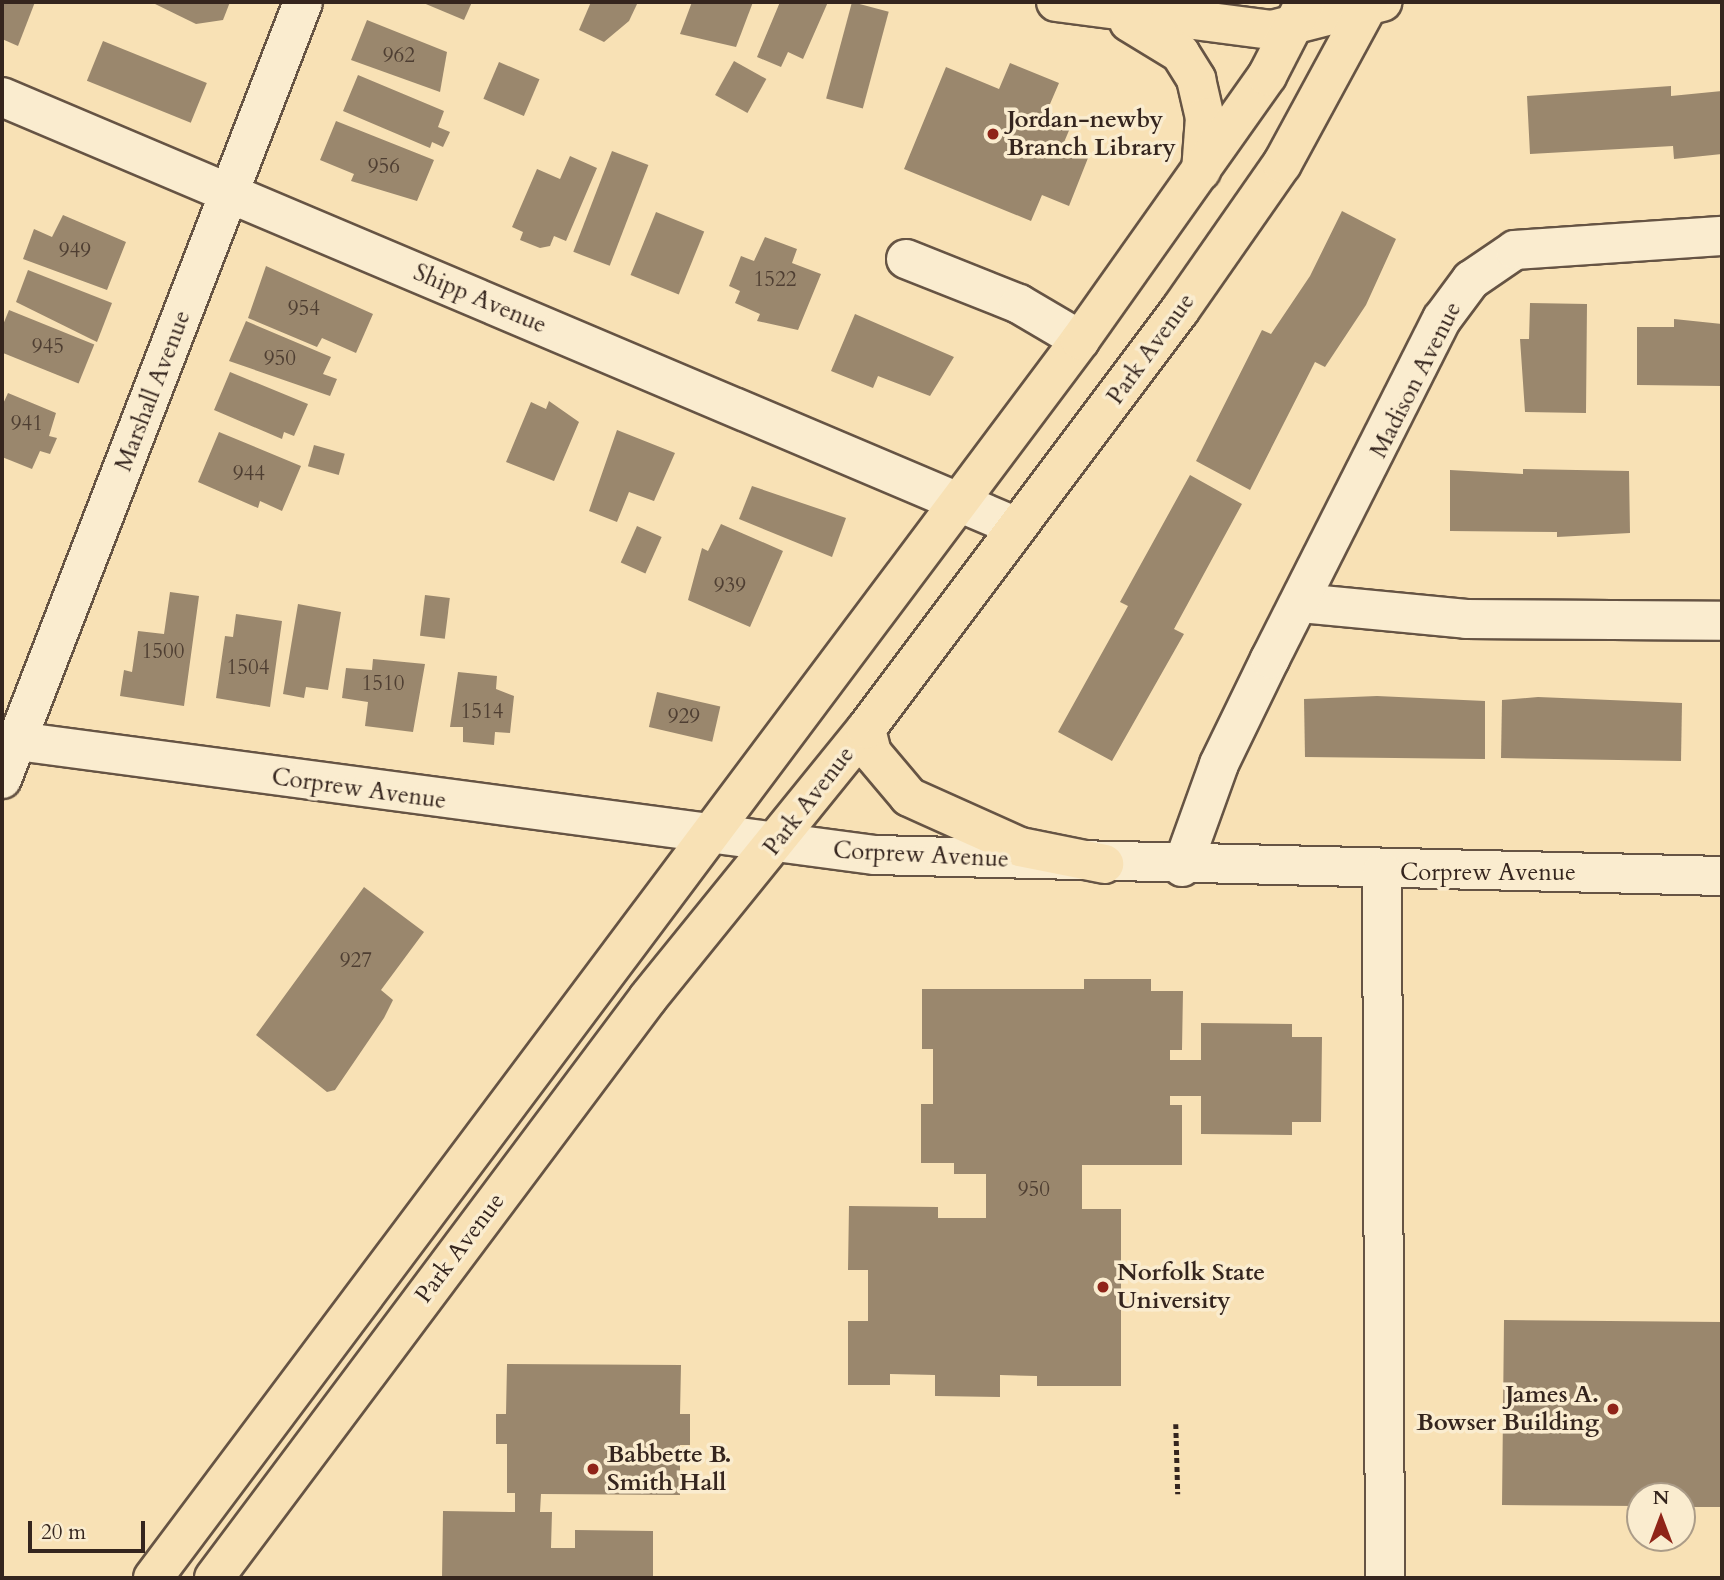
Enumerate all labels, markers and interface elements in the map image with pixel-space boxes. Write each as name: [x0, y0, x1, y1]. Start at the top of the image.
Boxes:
house number: 962: [383, 43, 415, 69]
place label: Jordan-newby Branch Library: [1007, 106, 1176, 162]
marker: Jordan-newby Branch Library: [985, 126, 1001, 142]
house number: 956: [368, 154, 400, 180]
house number: 949: [59, 238, 91, 264]
street label: Shipp Avenue: [409, 258, 551, 340]
house number: 1522: [753, 267, 797, 293]
street label: Park Avenue: [1101, 288, 1201, 410]
house number: 954: [288, 296, 320, 322]
street label: Madison Avenue: [1364, 297, 1468, 463]
street label: Marshall Avenue: [109, 307, 197, 475]
house number: 945: [32, 334, 64, 360]
house number: 950: [264, 346, 296, 372]
house number: 941: [11, 411, 43, 437]
house number: 944: [233, 461, 265, 487]
house number: 939: [714, 573, 746, 599]
house number: 1500: [141, 639, 185, 665]
house number: 1504: [226, 655, 270, 681]
house number: 1510: [361, 671, 405, 697]
house number: 1514: [460, 699, 504, 725]
house number: 929: [668, 704, 700, 730]
street label: Park Avenue: [758, 741, 860, 861]
street label: Corprew Avenue: [270, 762, 448, 816]
street label: Corprew Avenue: [832, 836, 1010, 874]
street label: Corprew Avenue: [1400, 859, 1576, 887]
house number: 927: [340, 948, 372, 974]
house number: 950: [1018, 1177, 1050, 1203]
street label: Park Avenue: [409, 1187, 511, 1309]
place label: Norfolk State University: [1117, 1259, 1265, 1315]
marker: Norfolk State University: [1095, 1279, 1111, 1295]
place label: James A. Bowser Building: [1416, 1381, 1599, 1437]
marker: James A. Bowser Building: [1605, 1401, 1621, 1417]
place label: Babbette B. Smith Hall: [607, 1441, 732, 1497]
marker: Babbette B. Smith Hall: [585, 1461, 601, 1477]
north arrow: [1626, 1482, 1696, 1552]
text: N: [1653, 1485, 1669, 1511]
scale bar: [32, 1506, 149, 1550]
text: 20 m: [41, 1518, 86, 1547]

